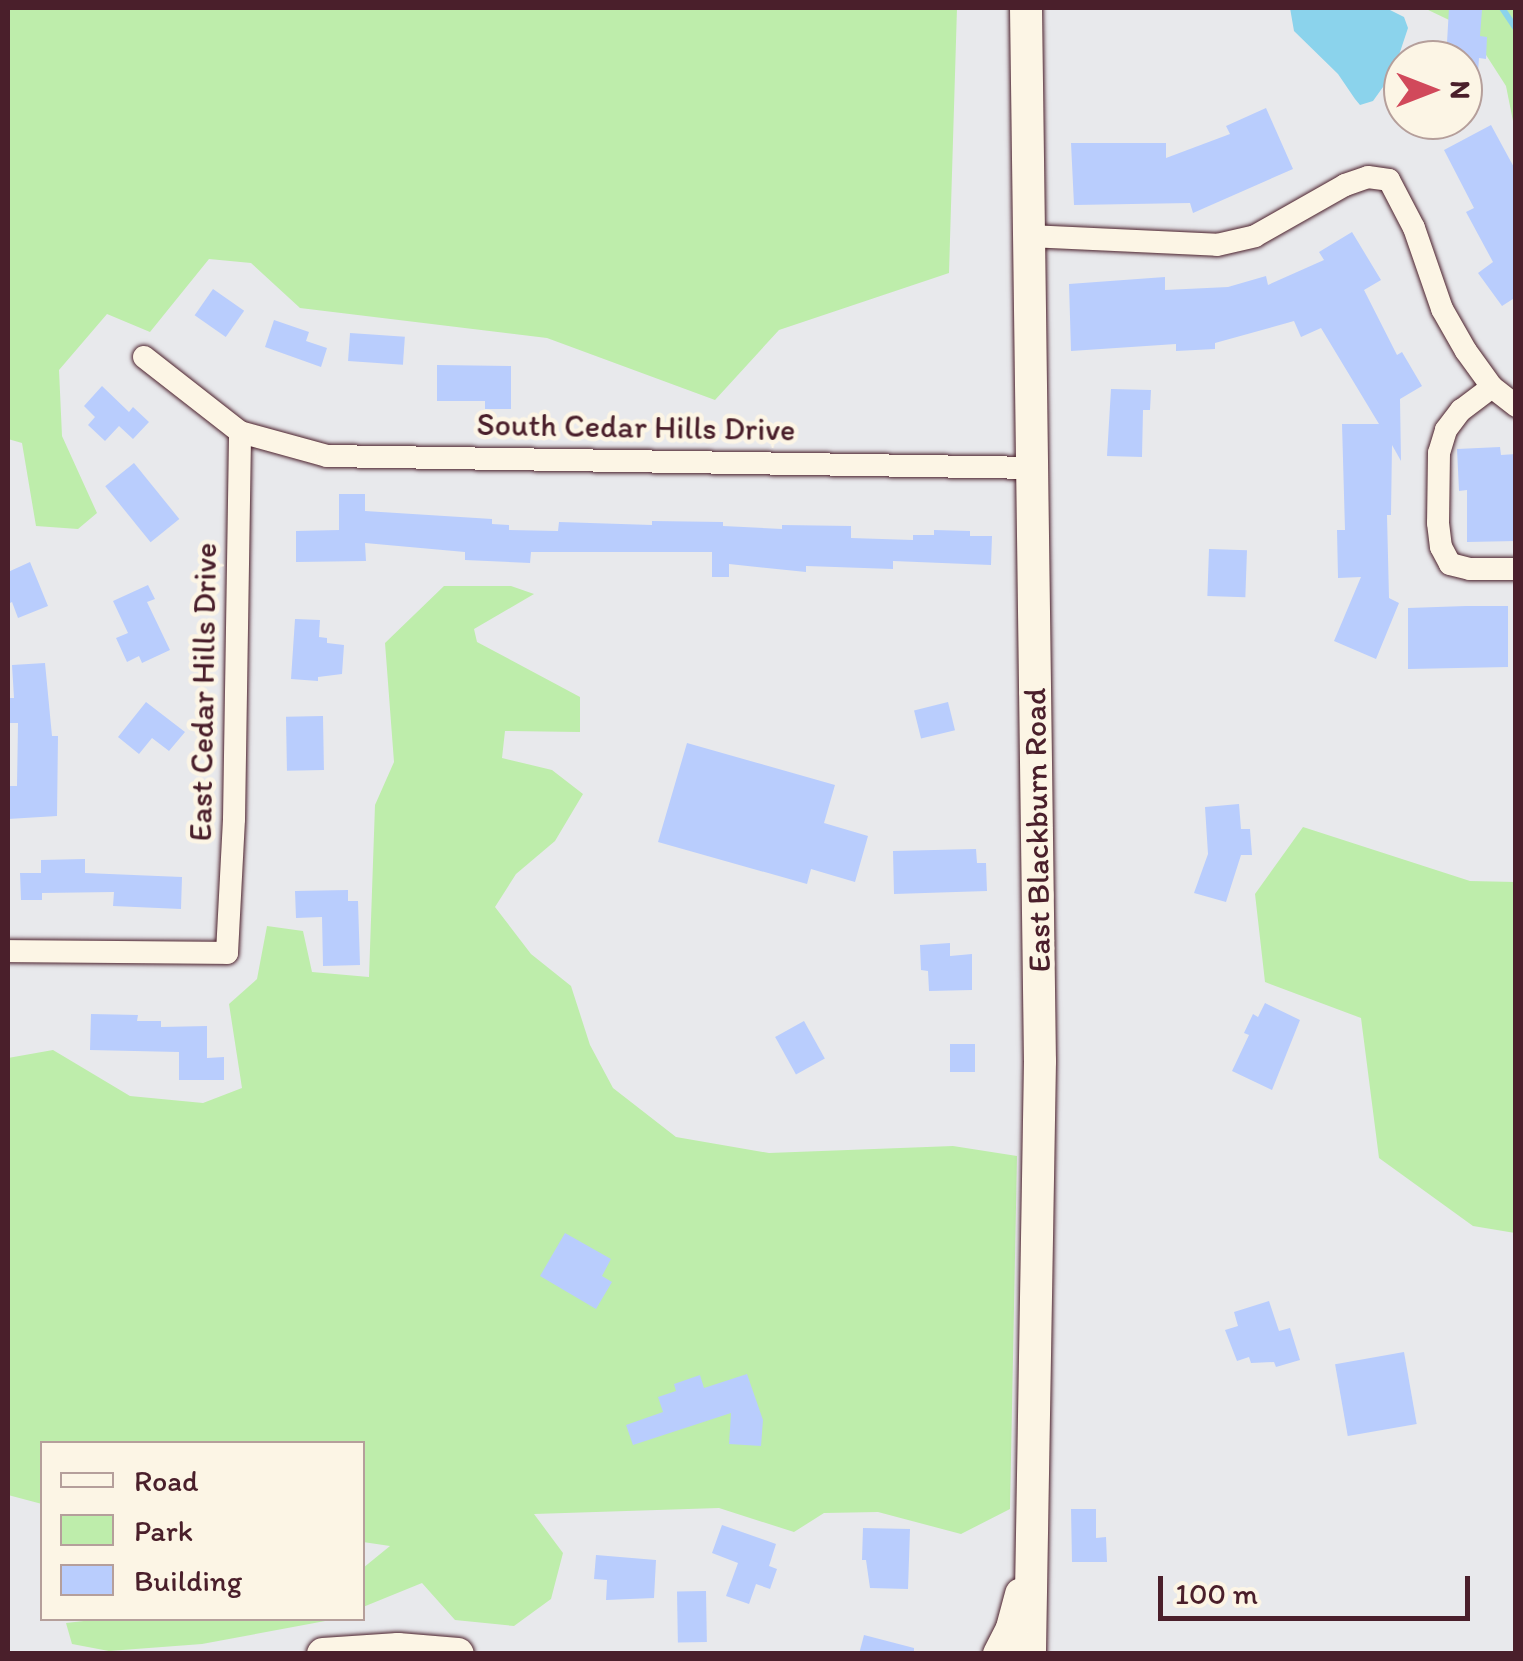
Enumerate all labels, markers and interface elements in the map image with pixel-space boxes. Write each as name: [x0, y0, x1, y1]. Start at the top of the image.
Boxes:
north arrow: [1383, 40, 1483, 140]
text: N: [1444, 81, 1478, 99]
street label: South Cedar Hills Drive: [477, 405, 795, 449]
street label: East Cedar Hills Drive: [181, 542, 225, 842]
street label: East Blackburn Road: [1015, 687, 1059, 973]
legend: [40, 1441, 365, 1621]
text: Road: [134, 1462, 199, 1499]
text: Park: [134, 1512, 193, 1549]
scale bar: [1163, 1556, 1476, 1618]
text: Building: [134, 1562, 242, 1599]
text: 100 m: [1175, 1575, 1258, 1612]

